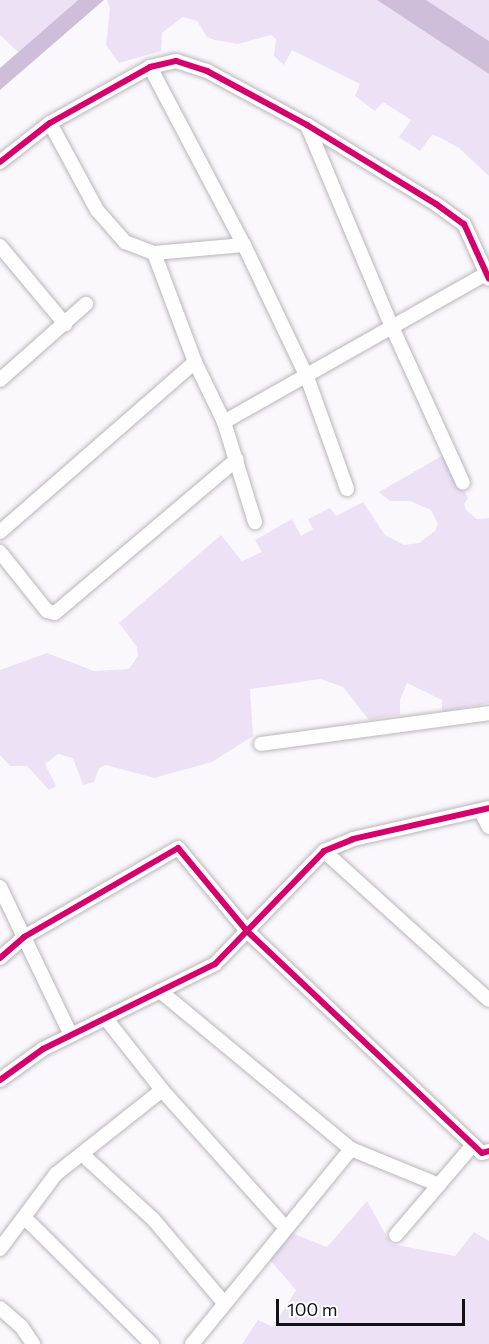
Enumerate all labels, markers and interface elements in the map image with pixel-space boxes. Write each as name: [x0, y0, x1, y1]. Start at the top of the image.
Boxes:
scale bar: [279, 1287, 468, 1325]
text: 100 m: [287, 1298, 337, 1320]

